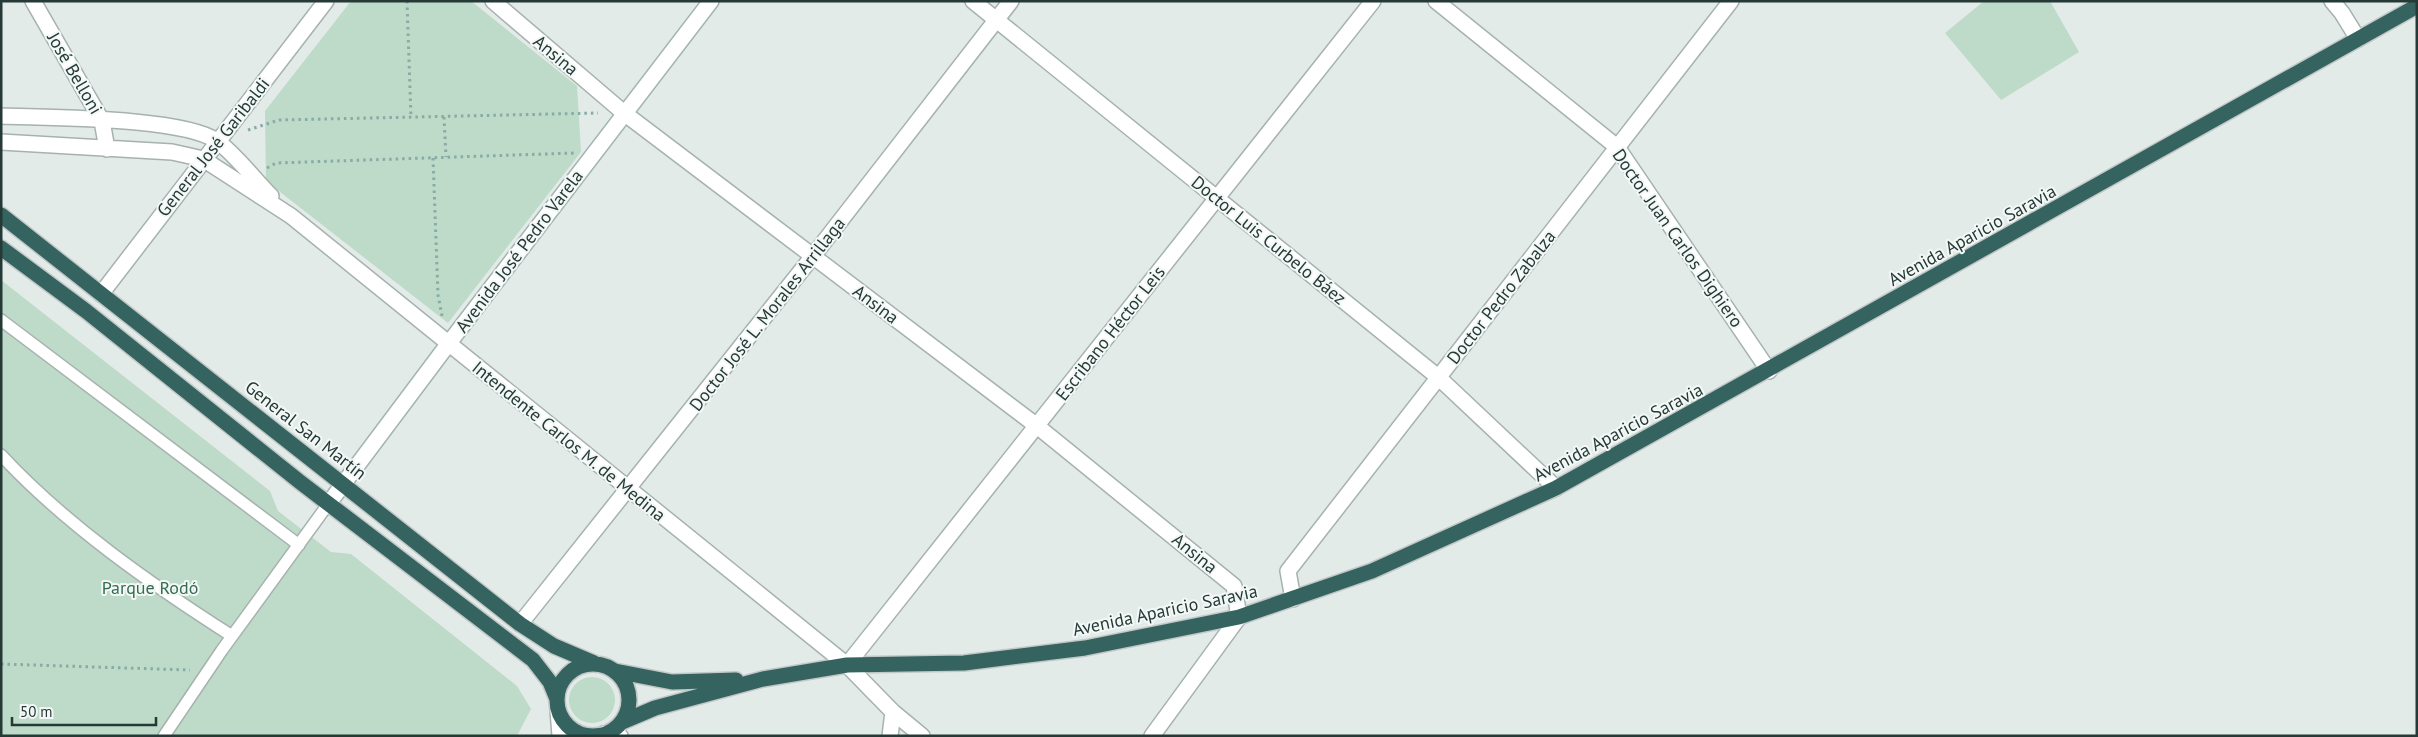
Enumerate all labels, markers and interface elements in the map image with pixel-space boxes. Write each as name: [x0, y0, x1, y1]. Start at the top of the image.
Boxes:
street label: José Belloni: [42, 27, 108, 118]
street label: Ansina: [529, 30, 583, 80]
street label: General José Garibaldi: [152, 73, 274, 221]
street label: Doctor Juan Carlos Dighiero: [1608, 144, 1748, 332]
street label: Avenida José Pedro Varela: [450, 165, 588, 337]
street label: Doctor Luis Curbelo Báez: [1187, 170, 1351, 310]
street label: Avenida Aparicio Saravia: [1884, 179, 2060, 291]
street label: Doctor José L. Morales Arrillaga: [684, 212, 850, 416]
street label: Doctor Pedro Zabalza: [1442, 225, 1560, 369]
street label: Escribano Héctor Leis: [1050, 261, 1170, 405]
street label: Ansina: [848, 279, 904, 329]
street label: Intendente Carlos M. de Medina: [467, 356, 671, 526]
street label: General San Martín: [241, 375, 371, 485]
street label: Avenida Aparicio Saravia: [1529, 378, 1707, 486]
street label: Ansina: [1168, 528, 1222, 578]
park label: Parque Rodó: [102, 576, 198, 599]
street label: Avenida Aparicio Saravia: [1070, 579, 1260, 641]
scale bar: [12, 694, 156, 726]
text: 50 m: [20, 702, 53, 721]

